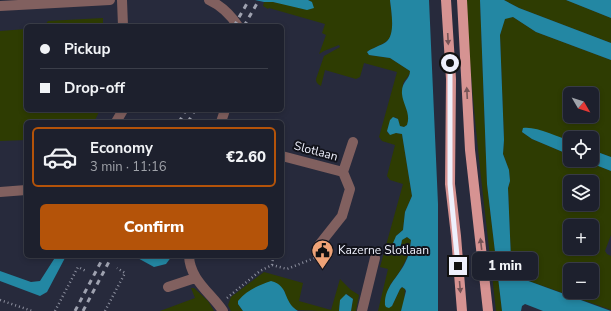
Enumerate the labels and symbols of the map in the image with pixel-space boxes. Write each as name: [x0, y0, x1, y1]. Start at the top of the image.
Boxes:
one-way arrow: [445, 33, 452, 45]
route start: [441, 54, 459, 72]
one-way arrow: [463, 87, 470, 99]
north arrow: [563, 87, 599, 123]
street label: Slotlaan: [292, 137, 340, 165]
public building icon: Kazerne Slotlaan: [310, 237, 336, 270]
one-way arrow: [478, 238, 484, 250]
place label: Kazerne Slotlaan: [338, 242, 429, 258]
callout: 1 min: [472, 252, 538, 280]
route end: [449, 257, 467, 275]
one-way arrow: [456, 281, 463, 293]

